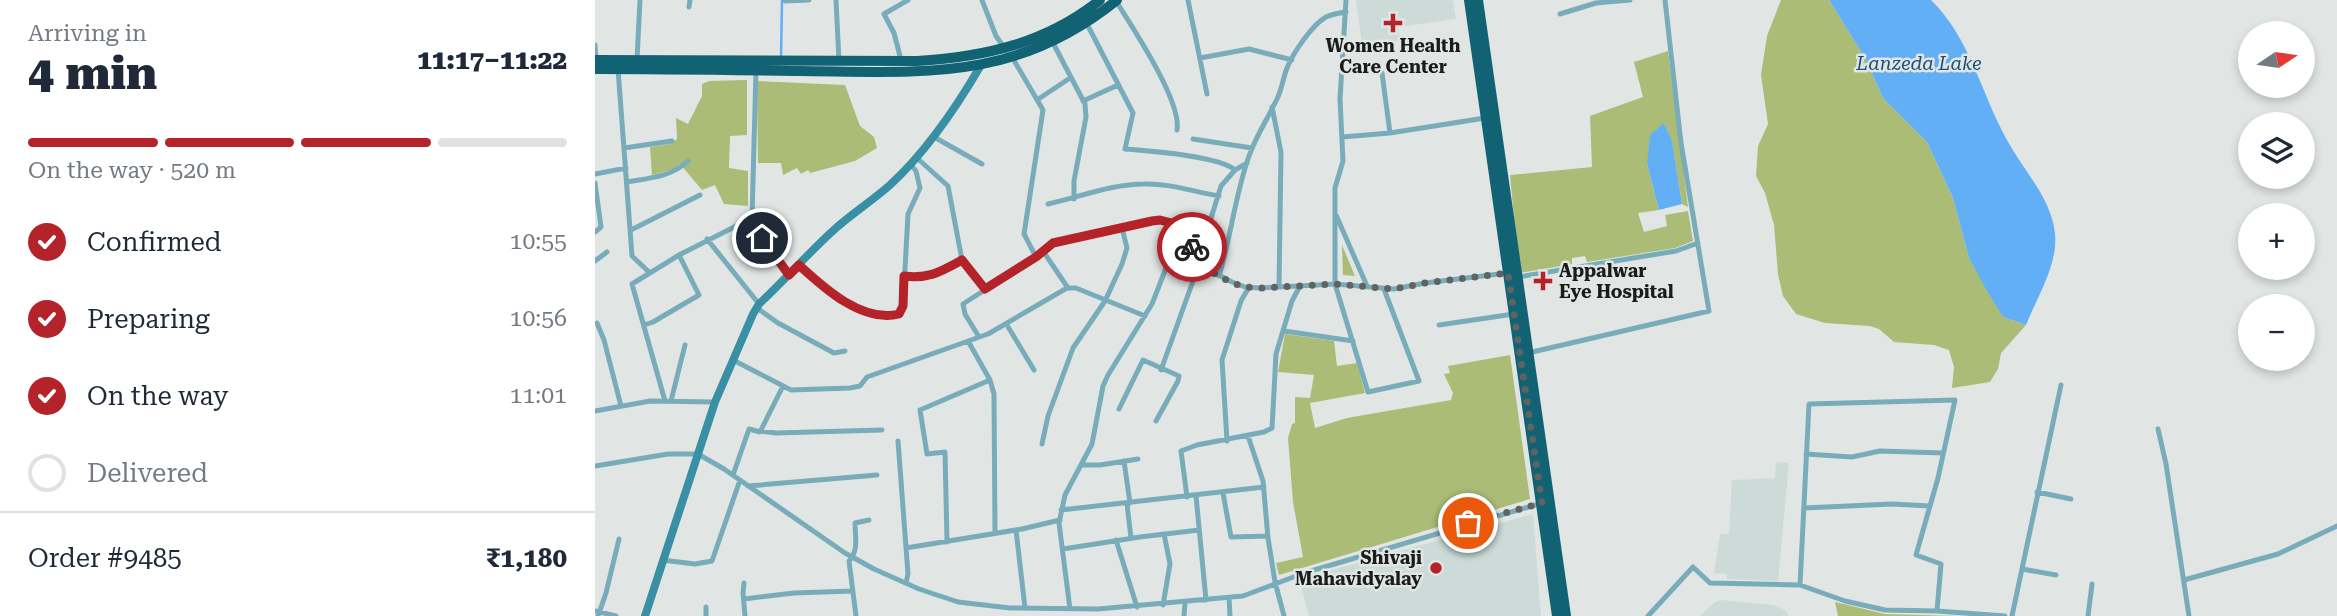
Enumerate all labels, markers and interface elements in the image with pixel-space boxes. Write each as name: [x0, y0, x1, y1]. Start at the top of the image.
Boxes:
marker: Women Health Care Center: [1383, 13, 1403, 33]
text: Arriving in: [28, 20, 147, 47]
north arrow: [2238, 21, 2315, 98]
map controls: [2238, 21, 2315, 371]
place label: Women Health Care Center: [1326, 35, 1460, 77]
text: 11:17–11:22: [417, 45, 567, 75]
text: 4 min: [28, 46, 157, 100]
water label: Lanzeda Lake: [1855, 52, 1982, 75]
button: layers: [2238, 112, 2315, 189]
text: On the way · 520 m: [28, 157, 236, 184]
button: +: [2238, 203, 2315, 280]
pin: [732, 208, 792, 268]
courier: [1157, 212, 1227, 282]
icon: home: [743, 219, 781, 257]
icon: check: [28, 223, 66, 261]
text: Confirmed: [87, 227, 222, 257]
text: 10:55: [510, 228, 567, 255]
icon: bike: [1173, 228, 1211, 266]
place label: Appalwar Eye Hospital: [1559, 260, 1674, 302]
marker: Appalwar Eye Hospital: [1533, 271, 1553, 291]
button: −: [2238, 294, 2315, 371]
icon: check: [28, 300, 66, 338]
text: Preparing: [87, 304, 210, 334]
text: 10:56: [510, 305, 567, 332]
icon: check: [28, 377, 66, 415]
text: On the way: [87, 381, 228, 411]
text: 11:01: [510, 382, 567, 409]
text: Delivered: [87, 458, 208, 488]
pin: [1438, 493, 1498, 553]
icon: bag: [1449, 504, 1487, 542]
text: Order #9485: [28, 543, 182, 573]
text: ₹1,180: [486, 543, 567, 573]
place label: Shivaji Mahavidyalay: [1295, 547, 1422, 589]
marker: Shivaji Mahavidyalay: [1428, 560, 1444, 576]

